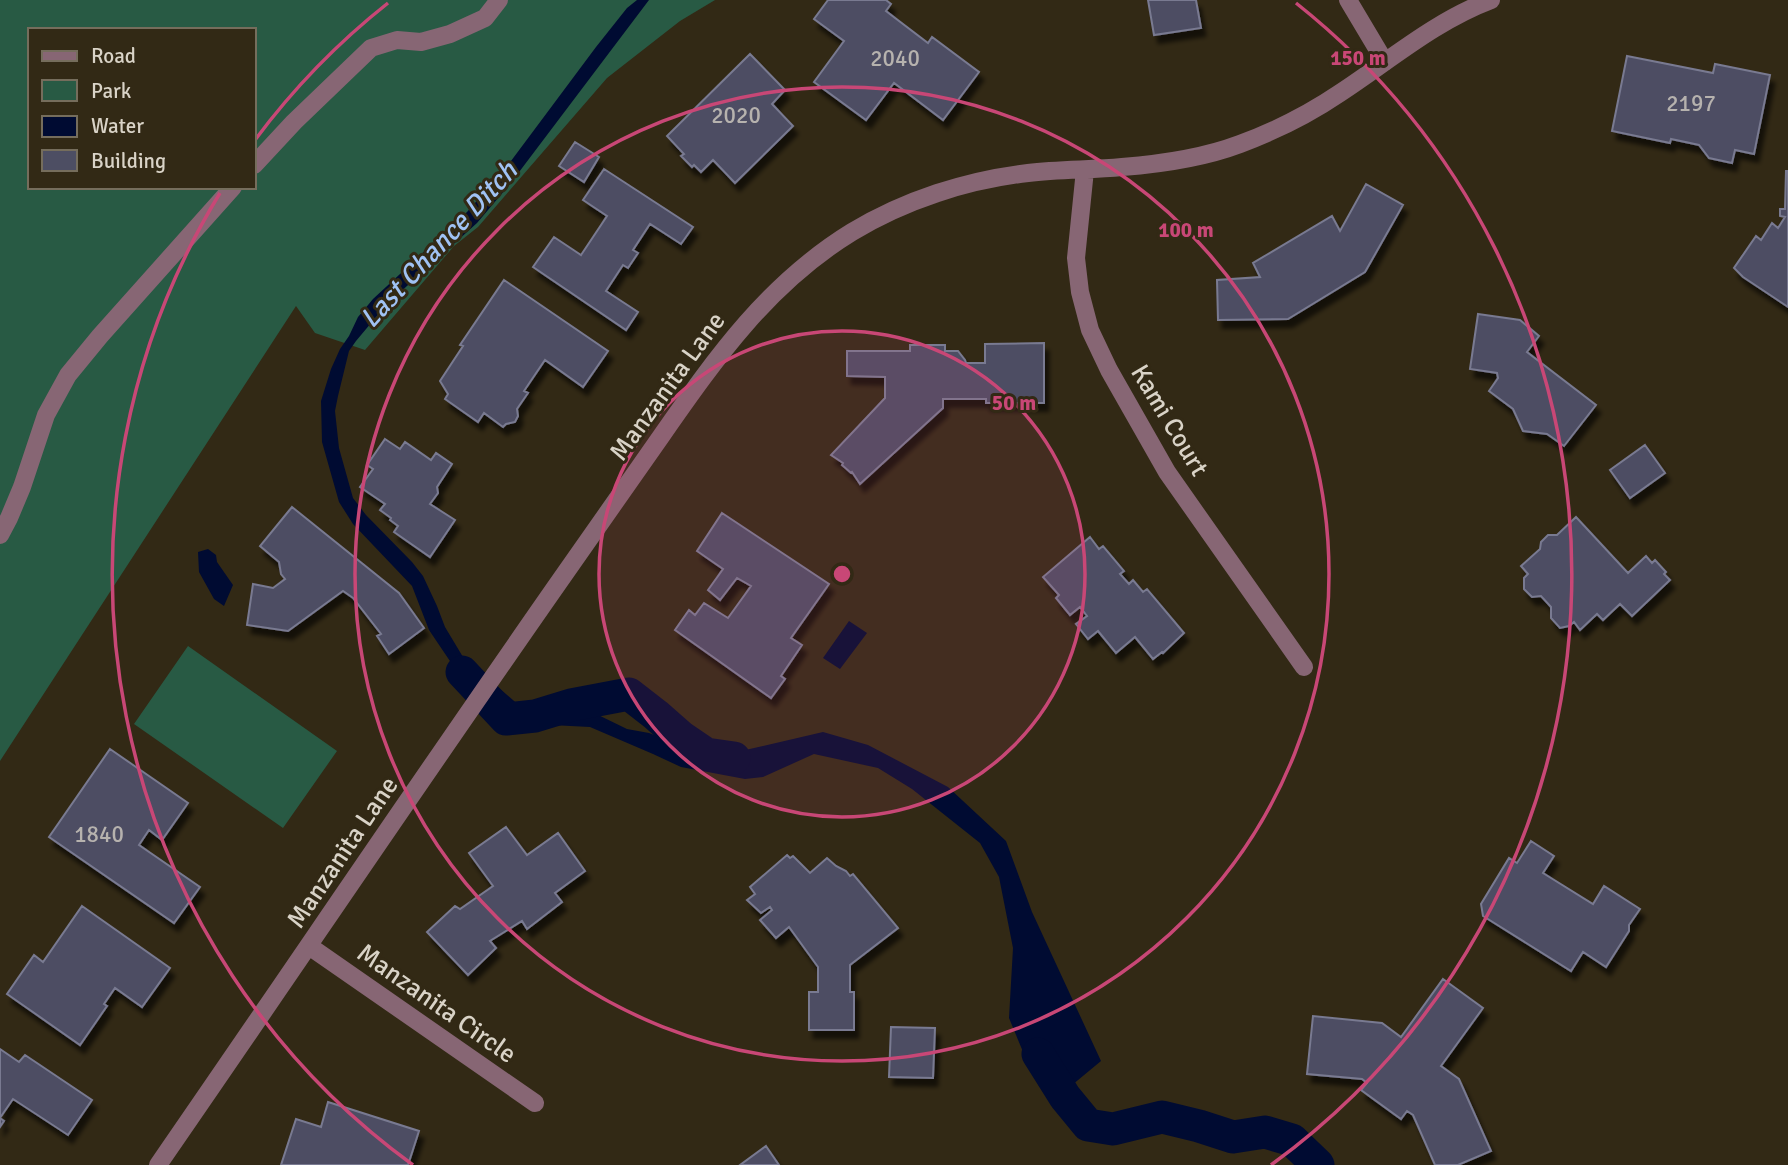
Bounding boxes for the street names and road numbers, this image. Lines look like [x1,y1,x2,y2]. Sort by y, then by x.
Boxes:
street label: Manzanita Lane [603,306,732,467]
street label: Kami Court [1123,359,1215,482]
street label: Manzanita Lane [280,771,405,934]
street label: Manzanita Circle [351,937,522,1070]

